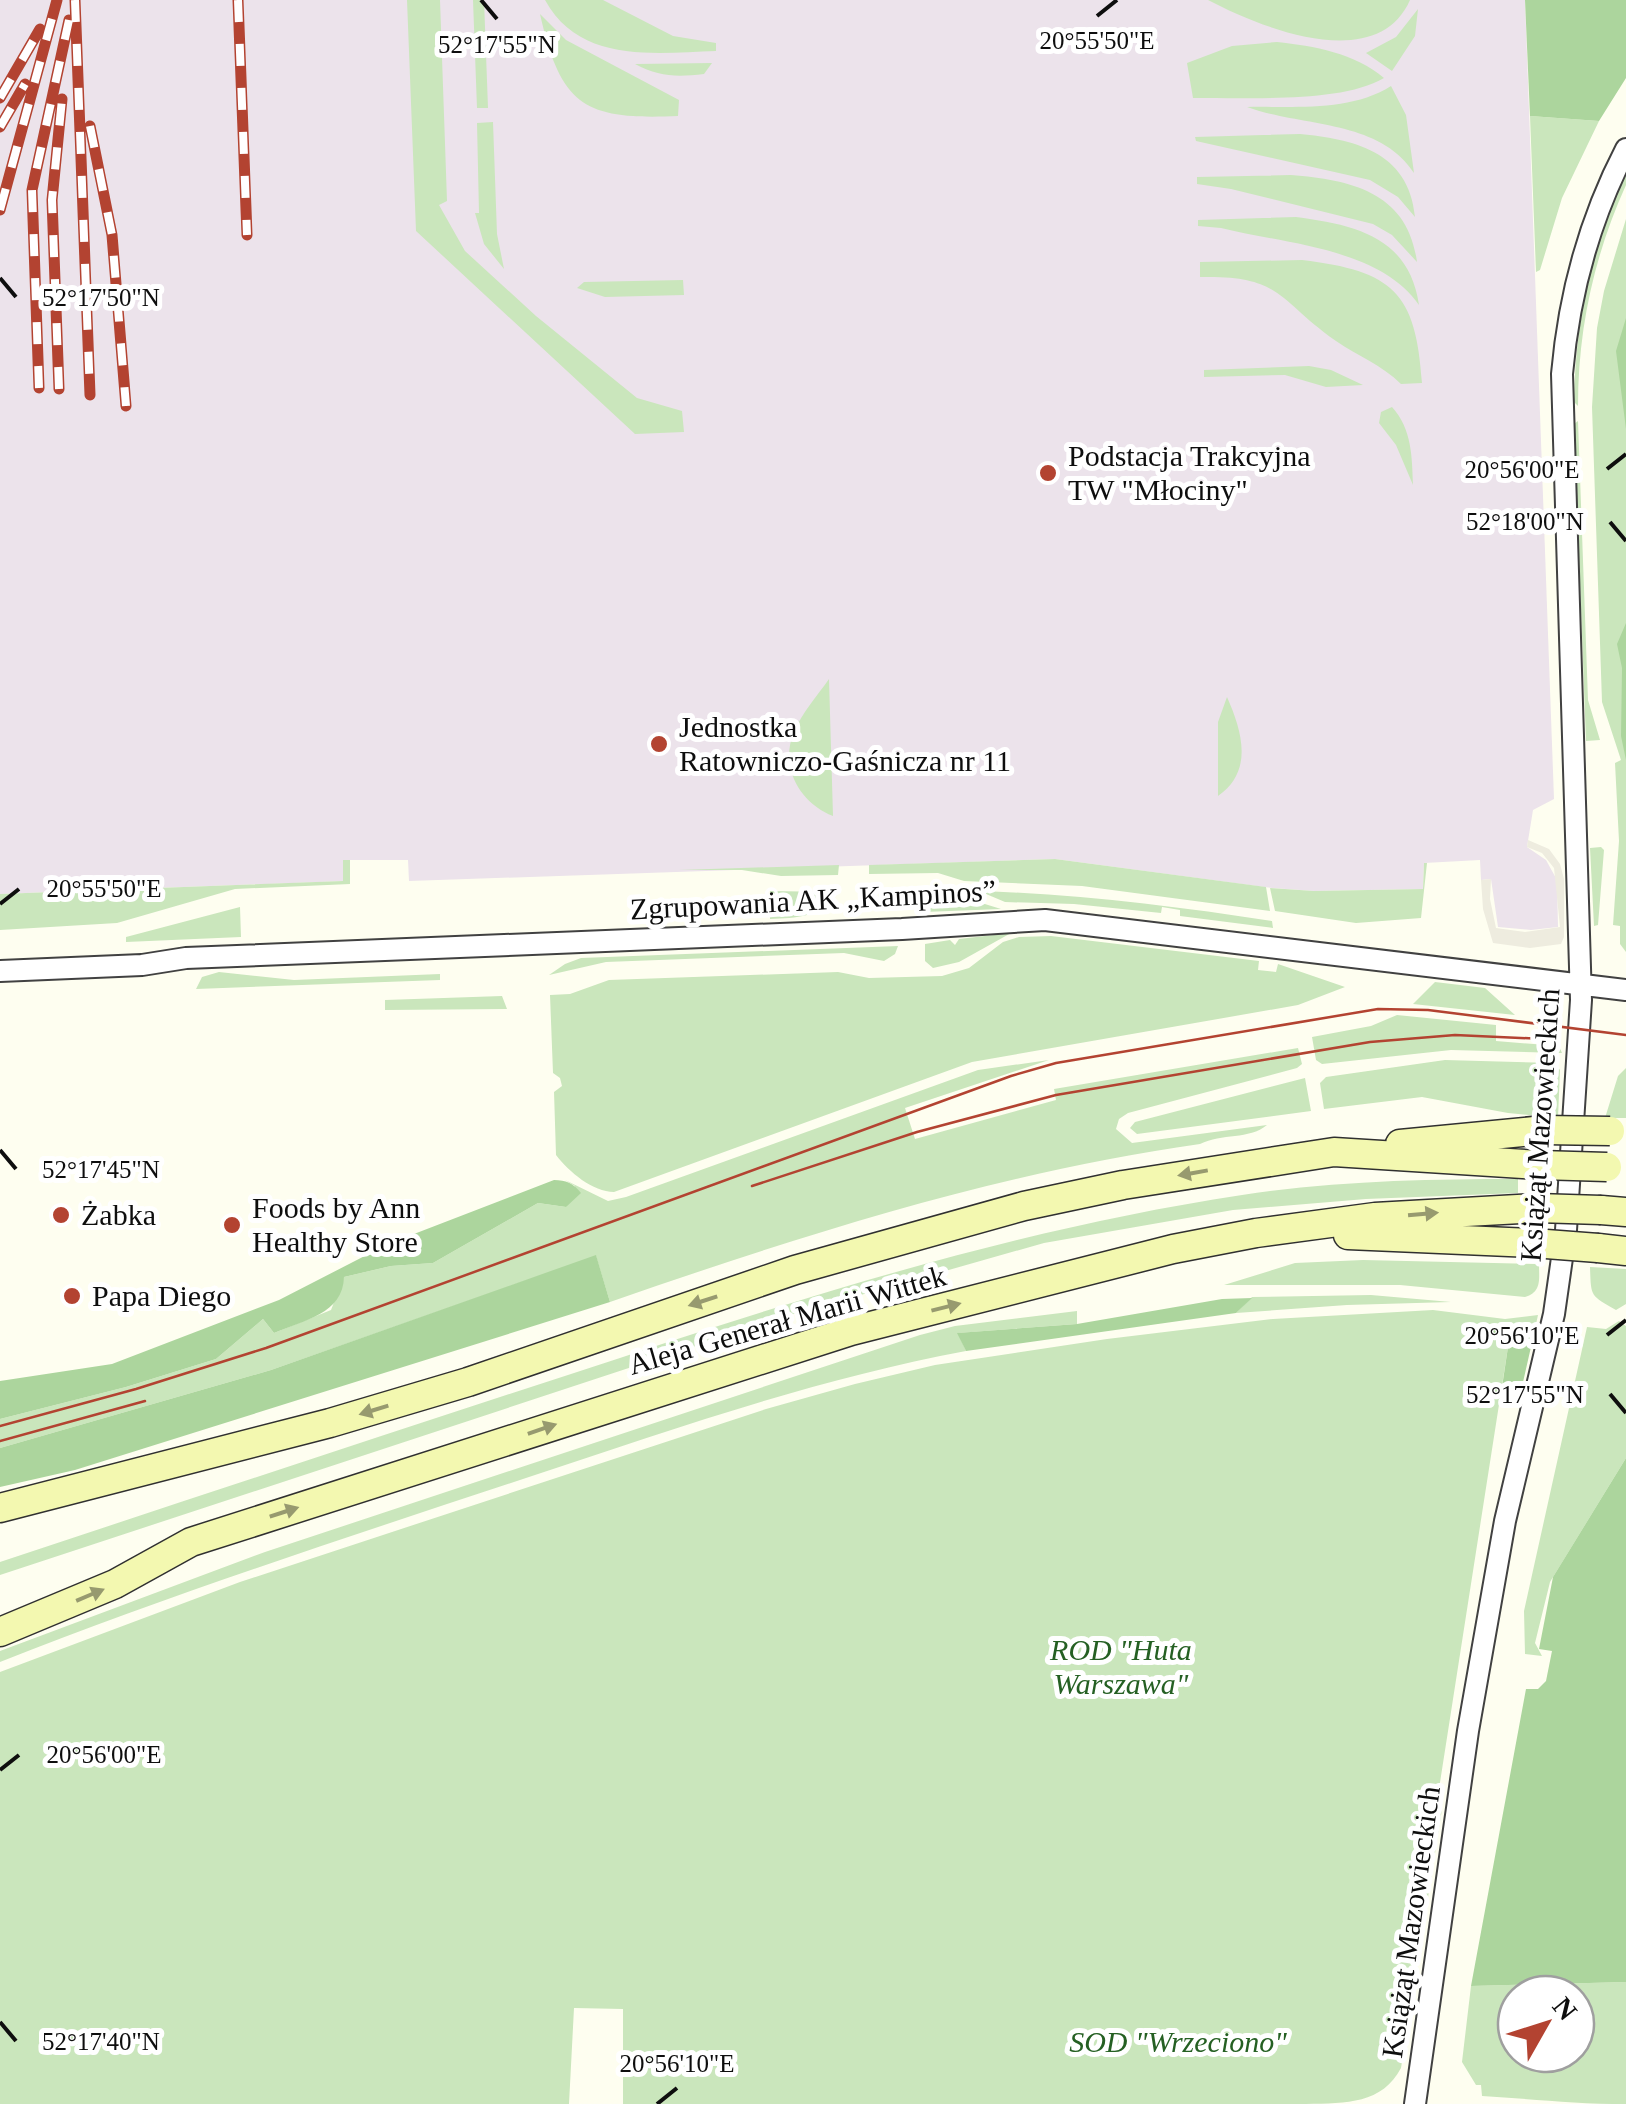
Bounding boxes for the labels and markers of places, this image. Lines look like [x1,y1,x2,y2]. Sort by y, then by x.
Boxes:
place label: Podstacja Trakcyjna TW "Młociny" [1068,439,1310,506]
marker: Podstacja Trakcyjna TW "Młociny" [1037,462,1059,484]
place label: Jednostka Ratowniczo-Gaśnicza nr 11 [679,710,1011,777]
marker: Jednostka Ratowniczo-Gaśnicza nr 11 [648,733,670,755]
place label: Foods by Ann Healthy Store [252,1191,420,1258]
place label: Żabka [81,1198,156,1231]
marker: Żabka [50,1204,72,1226]
marker: Foods by Ann Healthy Store [221,1214,243,1236]
place label: Papa Diego [92,1279,231,1312]
marker: Papa Diego [61,1285,83,1307]

